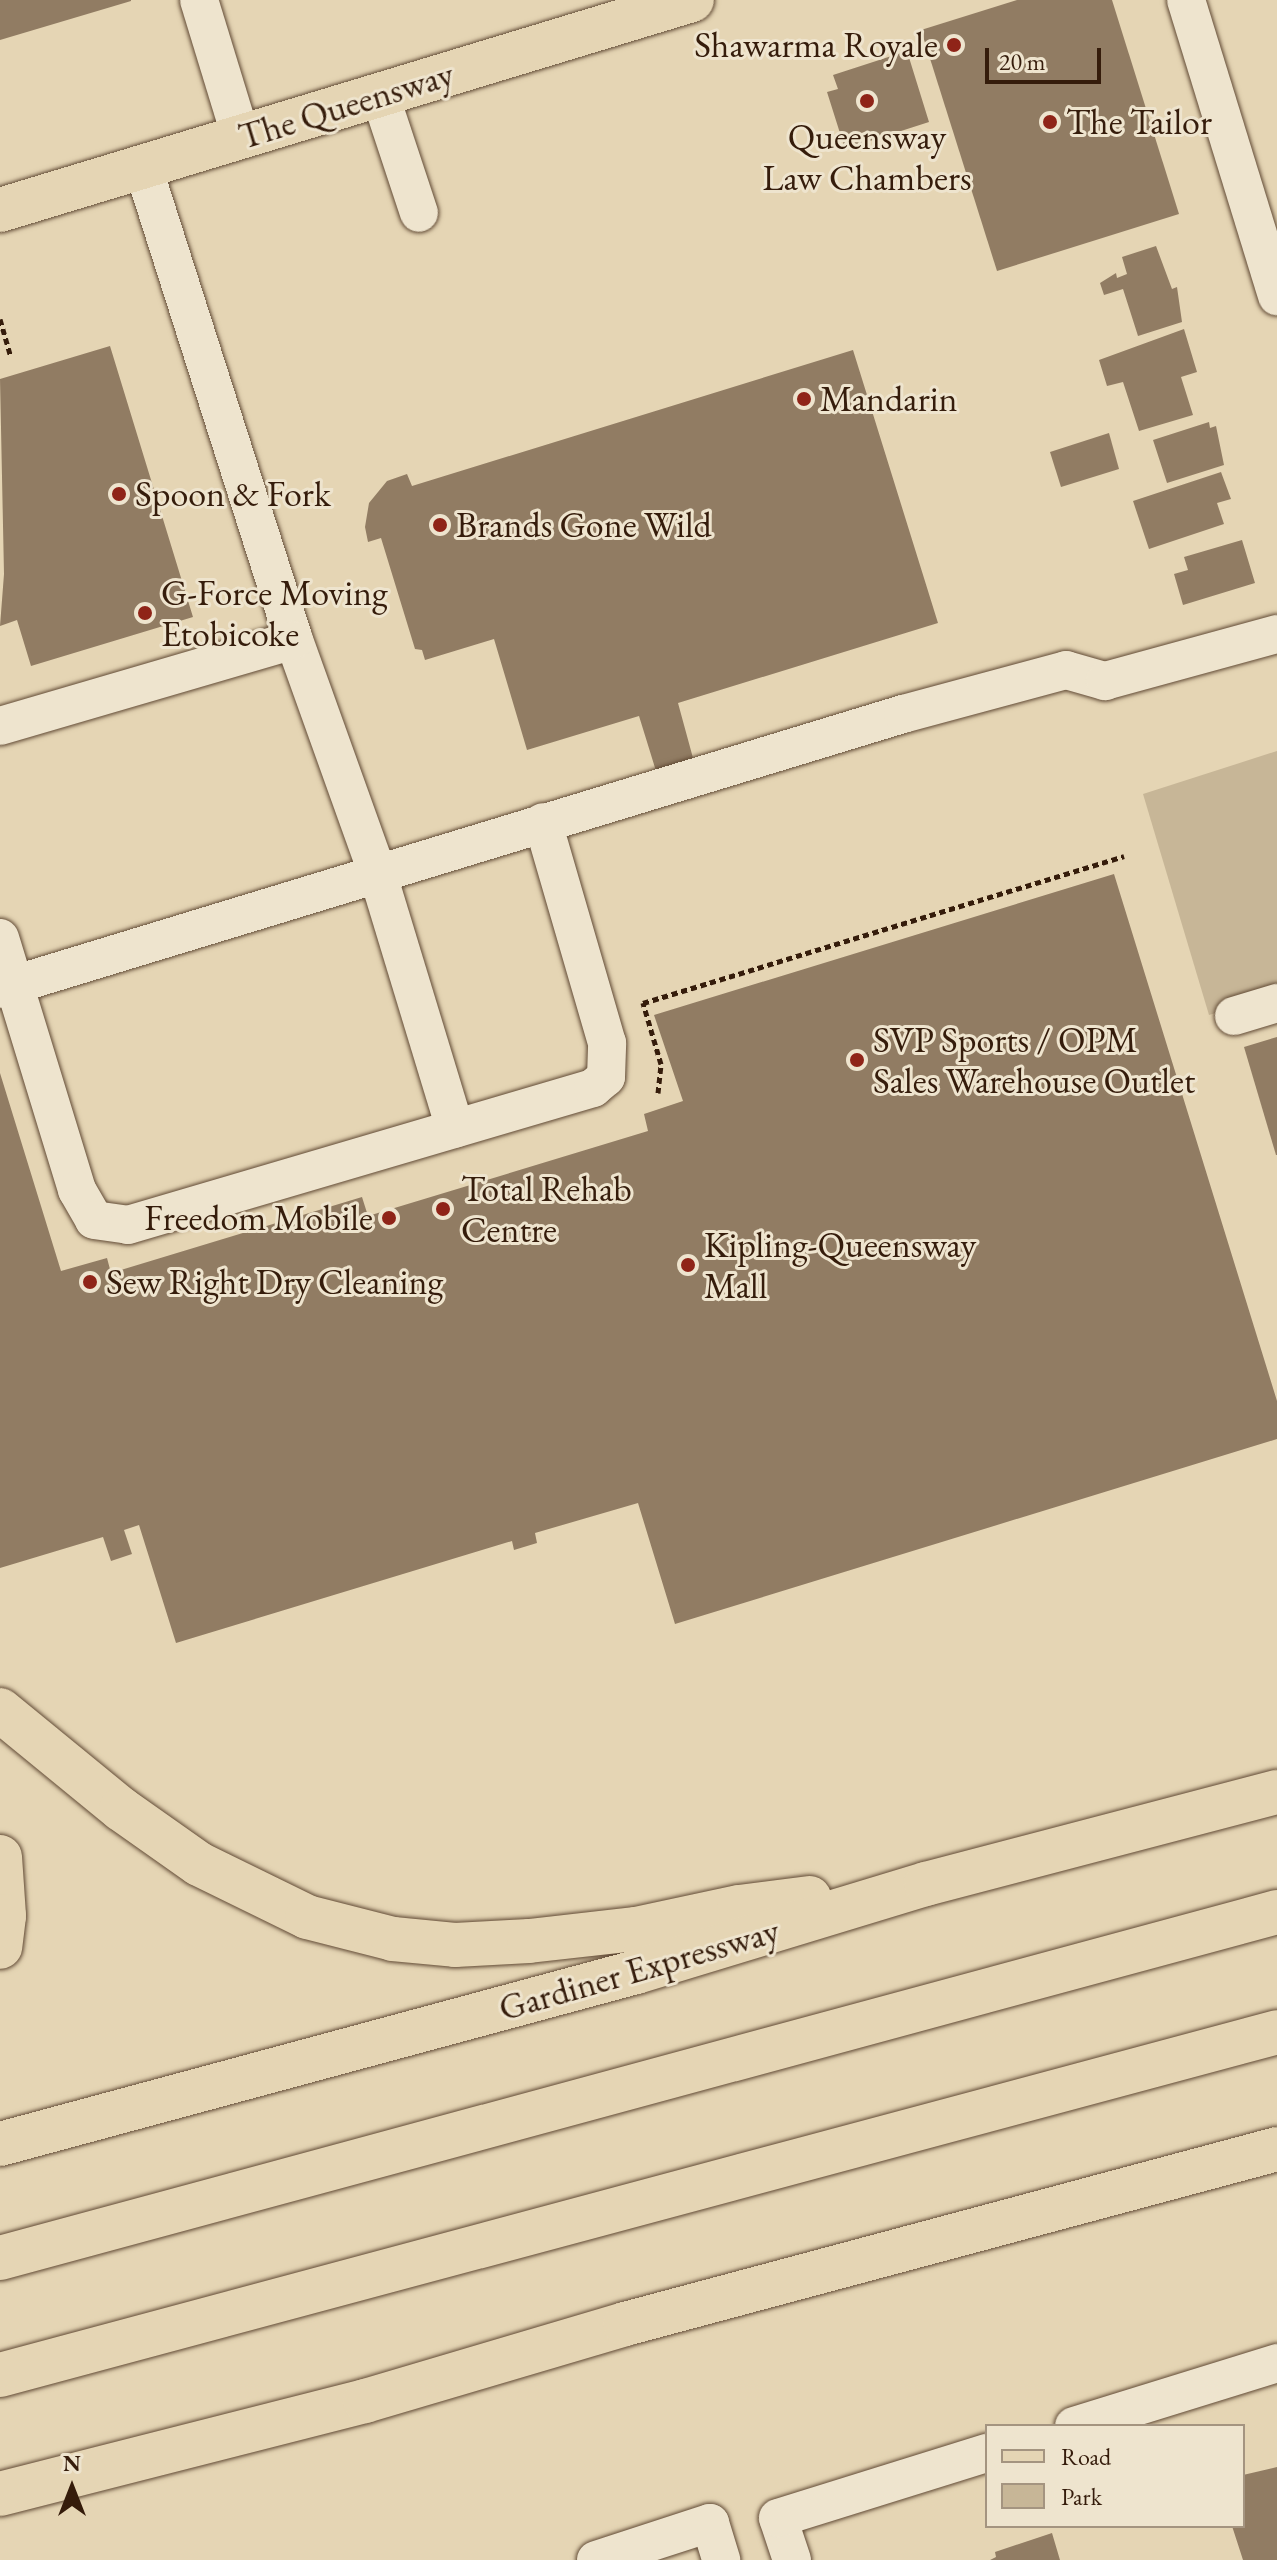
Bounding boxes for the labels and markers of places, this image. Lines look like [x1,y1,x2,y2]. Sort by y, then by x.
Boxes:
place label: Shawarma Royale [694,23,938,67]
marker: Shawarma Royale [945,36,963,54]
marker: Queensway Law Chambers [858,92,876,110]
place label: The Tailor [1066,100,1212,144]
marker: The Tailor [1041,113,1059,131]
place label: Queensway Law Chambers [762,114,972,199]
place label: Mandarin [820,377,958,421]
marker: Mandarin [795,390,813,408]
place label: Spoon & Fork [135,472,331,516]
marker: Spoon & Fork [110,485,128,503]
place label: Brands Gone Wild [456,503,712,547]
marker: Brands Gone Wild [431,516,449,534]
place label: G-Force Moving Etobicoke [161,570,388,655]
marker: G-Force Moving Etobicoke [136,604,154,622]
place label: SVP Sports / OPM Sales Warehouse Outlet [873,1017,1195,1102]
marker: SVP Sports / OPM Sales Warehouse Outlet [848,1051,866,1069]
place label: Total Rehab Centre [461,1166,632,1251]
place label: Freedom Mobile [144,1196,373,1240]
marker: Total Rehab Centre [432,1198,454,1220]
marker: Freedom Mobile [380,1209,398,1227]
place label: Kipling-Queensway Mall [704,1222,976,1307]
marker: Kipling-Queensway Mall [679,1256,697,1274]
place label: Sew Right Dry Cleaning [106,1260,443,1304]
marker: Sew Right Dry Cleaning [81,1273,99,1291]

